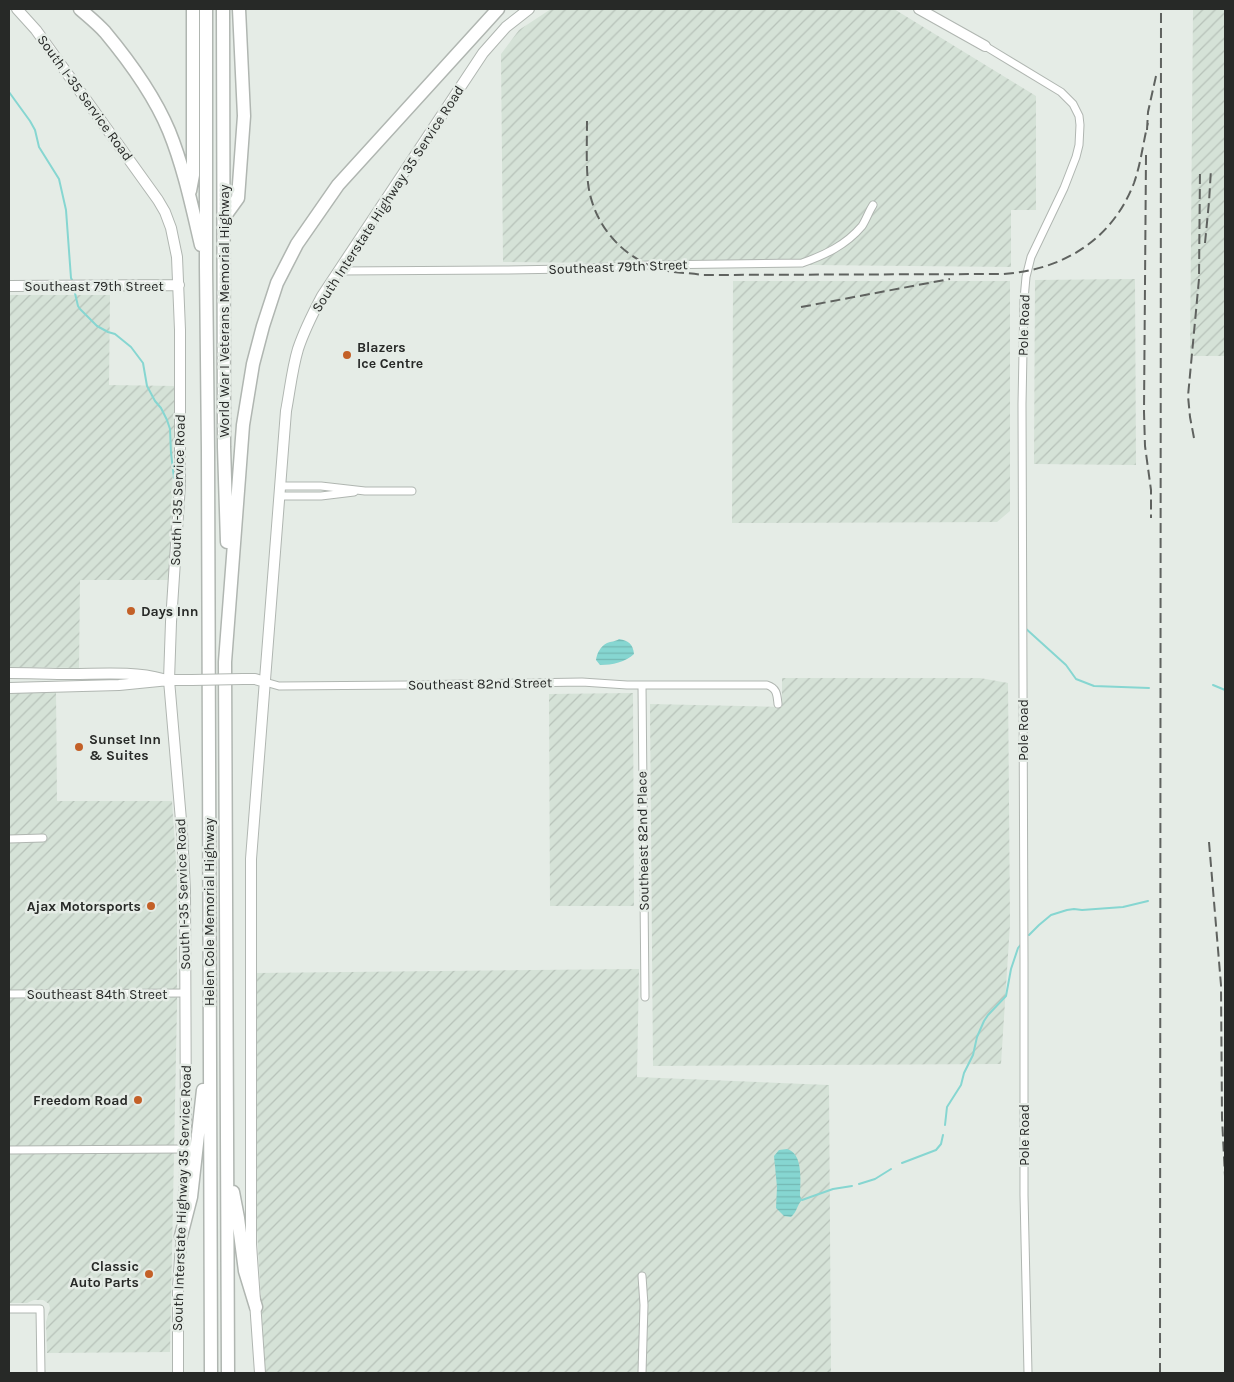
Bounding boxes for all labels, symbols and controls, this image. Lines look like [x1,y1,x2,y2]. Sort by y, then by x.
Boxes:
street label: South I-35 Service Road [34,32,136,164]
street label: South Interstate Highway 35 Service Road [308,83,468,315]
street label: World War I Veterans Memorial Highway [216,184,233,437]
street label: Southeast 79th Street [548,256,688,278]
street label: Southeast 79th Street [24,278,164,295]
street label: Pole Road [1014,294,1034,356]
place label: Blazers Ice Centre [357,339,423,372]
marker: Blazers Ice Centre [341,349,353,361]
street label: South I-35 Service Road [167,414,189,566]
place label: Days Inn [141,603,198,620]
marker: Days Inn [125,605,137,617]
street label: Southeast 82nd Street [408,674,552,694]
street label: Pole Road [1015,699,1032,761]
place label: Sunset Inn & Suites [89,731,161,764]
marker: Sunset Inn & Suites [73,741,85,753]
street label: Southeast 82nd Place [633,771,653,911]
street label: Helen Cole Memorial Highway [201,817,218,1006]
street label: South I-35 Service Road [172,818,194,970]
place label: Ajax Motorsports [27,898,141,915]
marker: Ajax Motorsports [145,900,157,912]
street label: Southeast 84th Street [26,986,168,1003]
street label: South Interstate Highway 35 Service Road [169,1064,195,1332]
place label: Freedom Road [33,1092,128,1109]
marker: Freedom Road [132,1094,144,1106]
street label: Pole Road [1016,1104,1033,1166]
place label: Classic Auto Parts [70,1258,139,1291]
marker: Classic Auto Parts [143,1268,155,1280]

